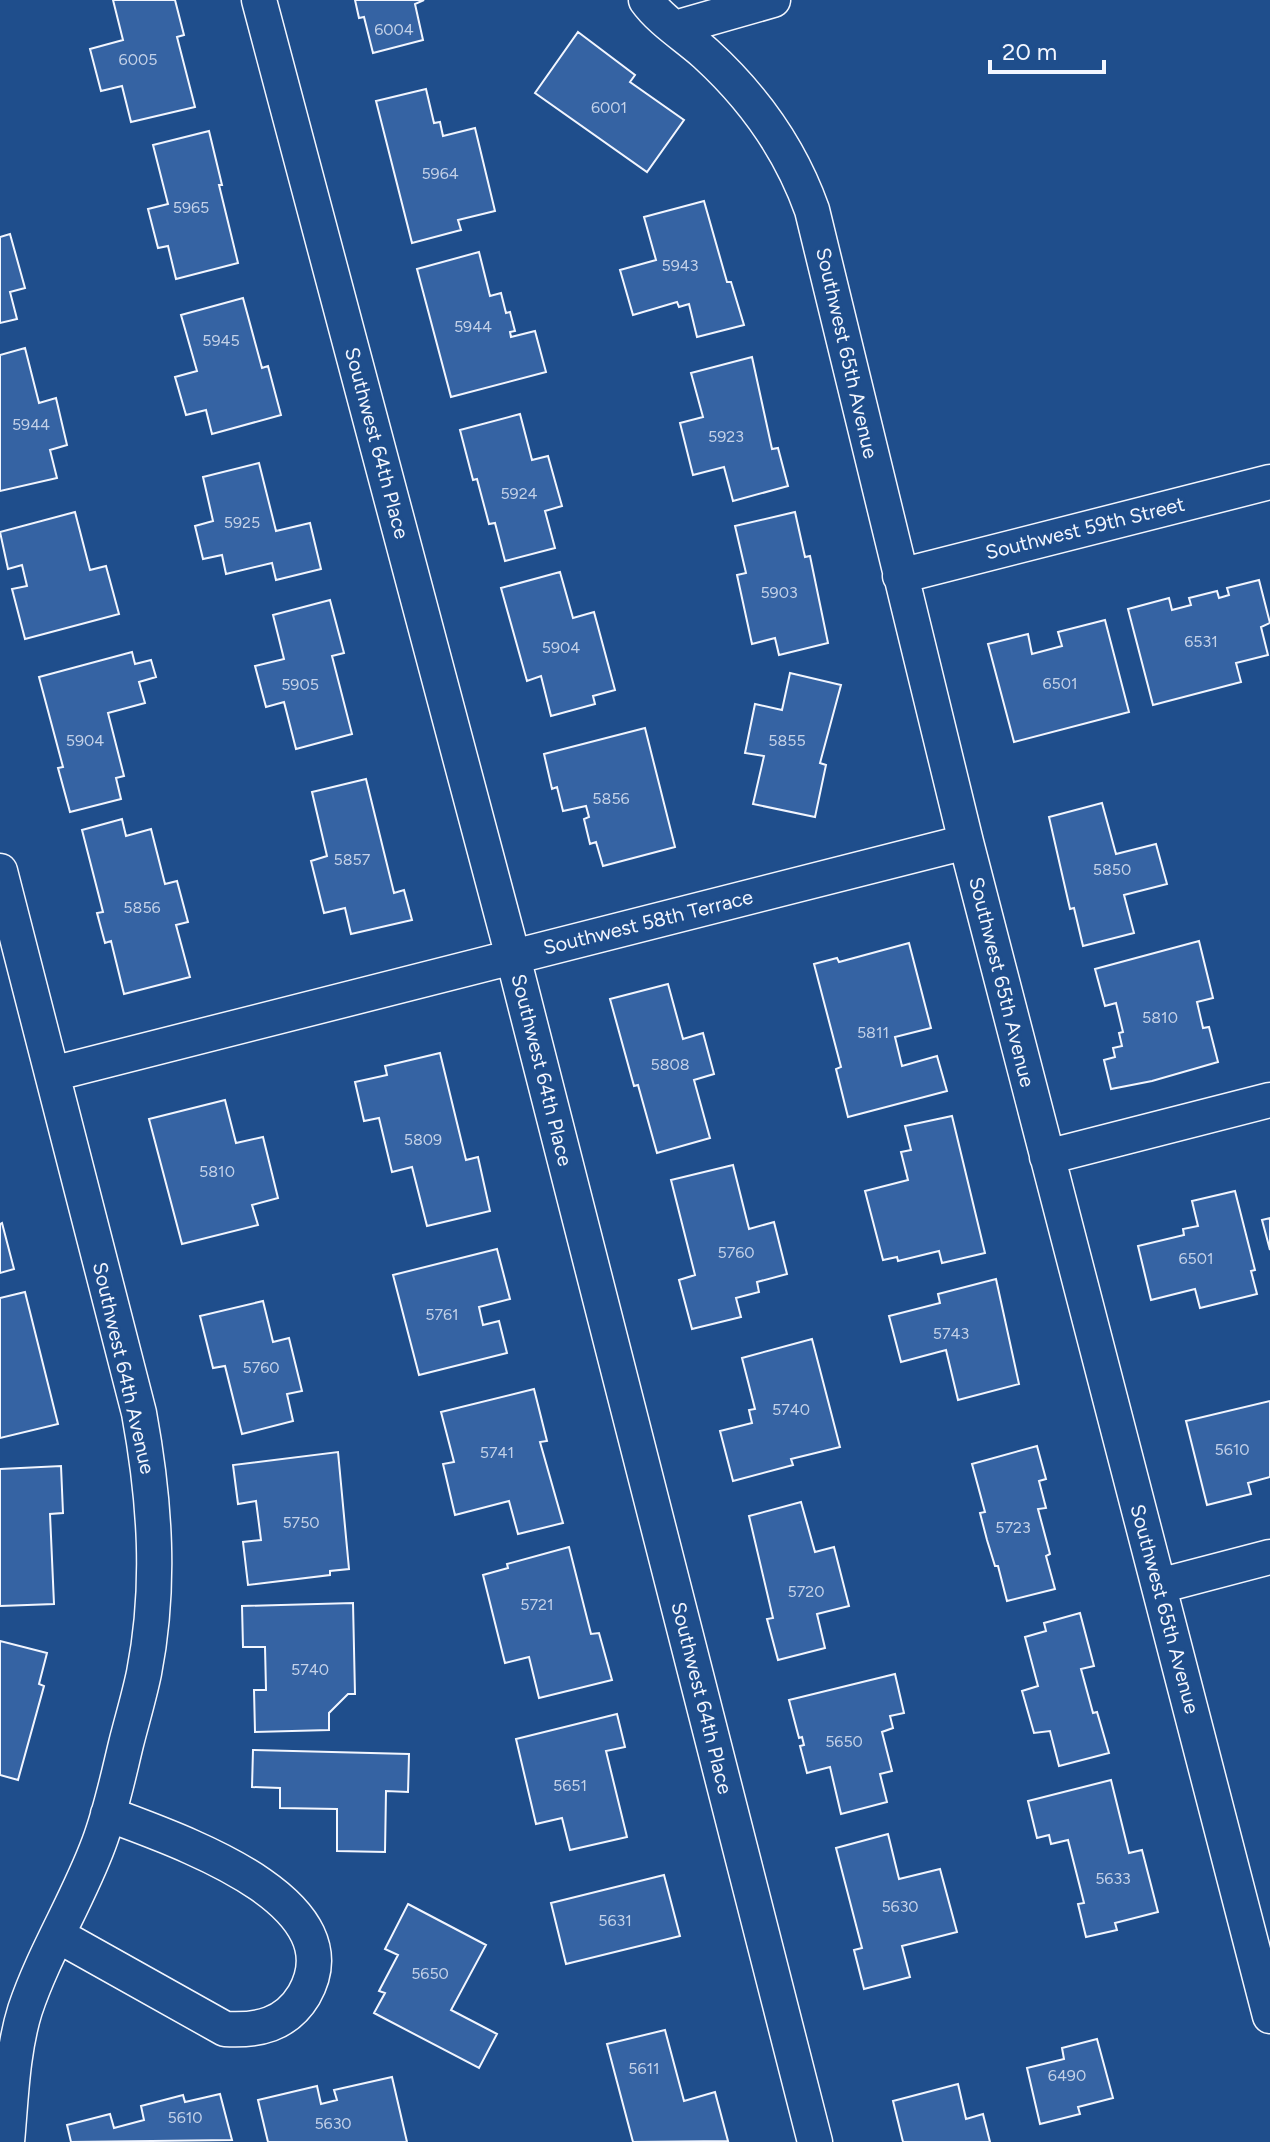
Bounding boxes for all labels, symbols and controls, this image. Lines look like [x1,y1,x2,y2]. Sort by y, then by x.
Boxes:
house number: 6004 [374,20,414,39]
scale bar [990,24,1104,74]
text: 20 m [1002,37,1057,66]
house number: 6005 [119,50,157,69]
house number: 6001 [591,98,627,117]
house number: 5964 [421,164,459,183]
house number: 5965 [173,198,209,217]
street label: Southwest 65th Avenue [811,245,883,461]
house number: 5943 [662,256,698,275]
house number: 5944 [454,317,492,336]
house number: 5945 [202,331,240,350]
street label: Southwest 64th Place [340,345,414,541]
house number: 5944 [12,415,50,434]
house number: 5923 [708,427,744,446]
house number: 5924 [500,484,538,503]
street label: Southwest 59th Street [983,492,1187,564]
house number: 5925 [224,513,260,532]
house number: 5903 [760,583,798,602]
house number: 6531 [1184,632,1218,651]
house number: 5904 [542,638,580,657]
house number: 6501 [1042,674,1078,693]
house number: 5905 [281,675,319,694]
house number: 5904 [66,731,104,750]
house number: 5855 [768,731,806,750]
house number: 5856 [592,789,630,808]
house number: 5857 [334,850,371,869]
house number: 5850 [1093,860,1131,879]
street label: Southwest 65th Avenue [964,874,1040,1090]
street label: Southwest 58th Terrace [541,884,755,960]
house number: 5856 [123,898,161,917]
street label: Southwest 64th Place [507,971,578,1169]
house number: 5810 [1142,1008,1178,1027]
house number: 5811 [857,1023,889,1042]
house number: 5808 [650,1055,690,1074]
house number: 5809 [404,1130,442,1149]
house number: 5810 [199,1162,235,1181]
house number: 5760 [717,1243,755,1262]
house number: 6501 [1178,1249,1214,1268]
street label: Southwest 64th Avenue [88,1260,160,1476]
house number: 5761 [425,1305,459,1324]
house number: 5743 [933,1324,969,1343]
house number: 5760 [242,1358,280,1377]
house number: 5740 [772,1400,810,1419]
house number: 5610 [1214,1440,1250,1459]
house number: 5741 [480,1443,514,1462]
street label: Southwest 65th Avenue [1125,1502,1205,1716]
house number: 5750 [282,1513,320,1532]
house number: 5723 [995,1518,1031,1537]
house number: 5720 [788,1582,825,1601]
house number: 5721 [520,1595,554,1614]
street label: Southwest 64th Place [667,1599,738,1797]
house number: 5740 [291,1660,329,1679]
house number: 5650 [825,1732,863,1751]
house number: 5651 [553,1776,587,1795]
house number: 5633 [1095,1869,1131,1888]
house number: 5630 [881,1897,919,1916]
house number: 5631 [598,1911,632,1930]
house number: 5650 [411,1964,449,1983]
house number: 5611 [628,2059,660,2078]
house number: 6490 [1048,2066,1086,2085]
house number: 5610 [167,2108,203,2127]
house number: 5630 [314,2114,352,2133]

